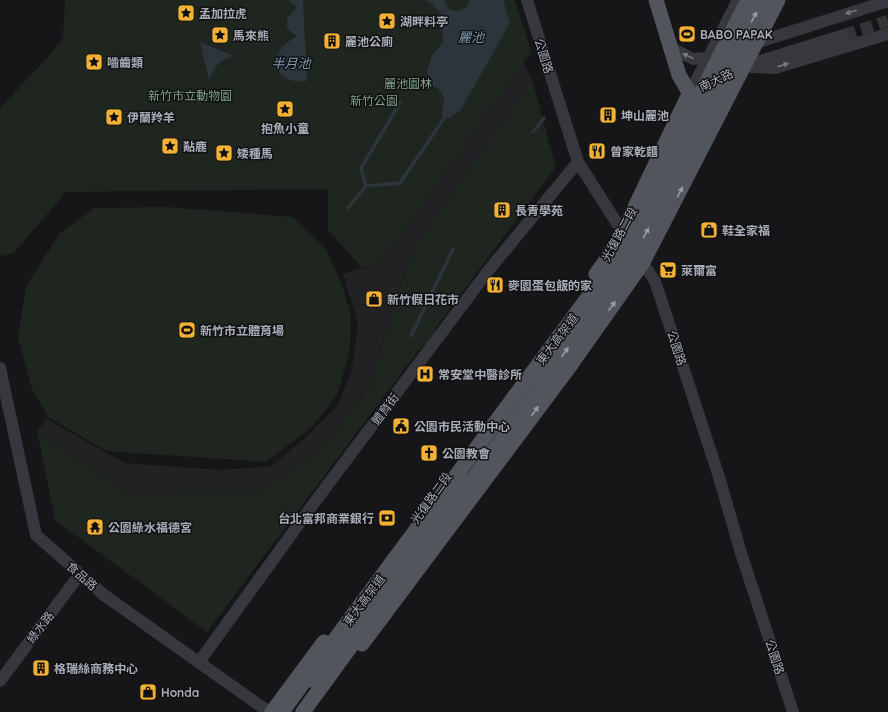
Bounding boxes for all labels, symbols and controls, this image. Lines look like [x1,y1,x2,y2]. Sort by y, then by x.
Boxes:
place icon: 孟加拉虎 [176,3,196,23]
place label: 孟加拉虎 [199,6,247,21]
one-way arrow [844,9,856,15]
place icon: 湖畔料亭 [377,11,397,31]
one-way arrow [750,11,757,22]
place label: 湖畔料亭 [400,14,448,29]
sports icon: BABO PAPAK [677,24,697,44]
place icon: 馬來熊 [210,25,230,45]
place label: BABO PAPAK [700,27,773,42]
place label: 馬來熊 [233,28,269,43]
water label: 麗池 [458,29,486,45]
building icon: 麗池公廁 [322,31,342,51]
place label: 麗池公廁 [345,34,393,49]
street label: 公園路 [532,37,556,75]
place icon: 嚙齒類 [84,52,104,72]
one-way arrow [683,53,694,59]
place label: 嚙齒類 [107,55,143,70]
water label: 半月池 [271,55,312,71]
one-way arrow [777,62,789,68]
street label: 南大路 [697,66,735,94]
park label: 麗池園林 [384,76,432,91]
park label: 新竹市立動物園 [148,88,232,103]
park label: 新竹公園 [350,93,398,108]
place icon: 抱魚小童 [275,99,295,119]
building icon: 坤山麗池 [598,105,618,125]
place icon: 伊蘭羚羊 [104,107,124,127]
place label: 坤山麗池 [621,108,669,123]
place label: 伊蘭羚羊 [127,110,175,125]
place label: 抱魚小童 [261,121,309,136]
place icon: 黇鹿 [160,136,180,156]
place label: 黇鹿 [183,139,207,154]
restaurant icon: 曾家乾麵 [587,141,607,161]
place icon: 矮種馬 [214,143,234,163]
place label: 曾家乾麵 [610,144,658,159]
place label: 矮種馬 [236,146,273,161]
one-way arrow [676,186,683,198]
building icon: 長青學苑 [492,200,512,220]
place label: 長青學苑 [515,203,563,218]
street label: 光復路二段 [598,204,640,264]
shop icon: 鞋全家福 [699,220,719,240]
place label: 鞋全家福 [722,223,770,238]
one-way arrow [642,227,649,239]
supermarket icon: 萊爾富 [658,260,678,280]
place label: 萊爾富 [681,263,717,278]
restaurant icon: 麥園蛋包飯的家 [485,275,505,295]
place label: 麥園蛋包飯的家 [508,278,592,293]
shop icon: 新竹假日花市 [364,289,384,309]
place label: 新竹假日花市 [387,292,459,307]
one-way arrow [608,301,616,312]
street label: 東大高架道 [533,311,581,367]
sports icon: 新竹市立體育場 [177,320,197,340]
place label: 新竹市立體育場 [200,323,284,338]
street label: 公園路 [664,329,690,367]
one-way arrow [561,347,569,357]
hospital icon: 常安堂中醫診所 [415,364,435,384]
place label: 常安堂中醫診所 [438,367,522,382]
street label: 體育街 [368,390,402,428]
one-way arrow [531,406,540,417]
public building icon: 公園市民活動中心 [391,416,411,436]
place label: 公園市民活動中心 [414,419,510,434]
church icon: 公園教會 [419,443,439,463]
place label: 公園教會 [442,446,490,461]
street label: 光復路二段 [407,469,455,527]
bank icon: 台北富邦商業銀行 [377,508,397,528]
place label: 台北富邦商業銀行 [278,511,374,526]
temple icon: 公園綠水福德宮 [85,517,105,537]
place label: 公園綠水福德宮 [108,520,192,535]
street label: 食品路 [63,559,101,593]
street label: 東大高架道 [340,572,388,628]
street label: 綠水路 [23,608,57,646]
street label: 公園路 [762,638,788,676]
building icon: 格瑞絲商務中心 [31,658,51,678]
place label: 格瑞絲商務中心 [54,661,138,676]
shop icon: Honda [138,682,158,702]
place label: Honda [161,685,199,700]

